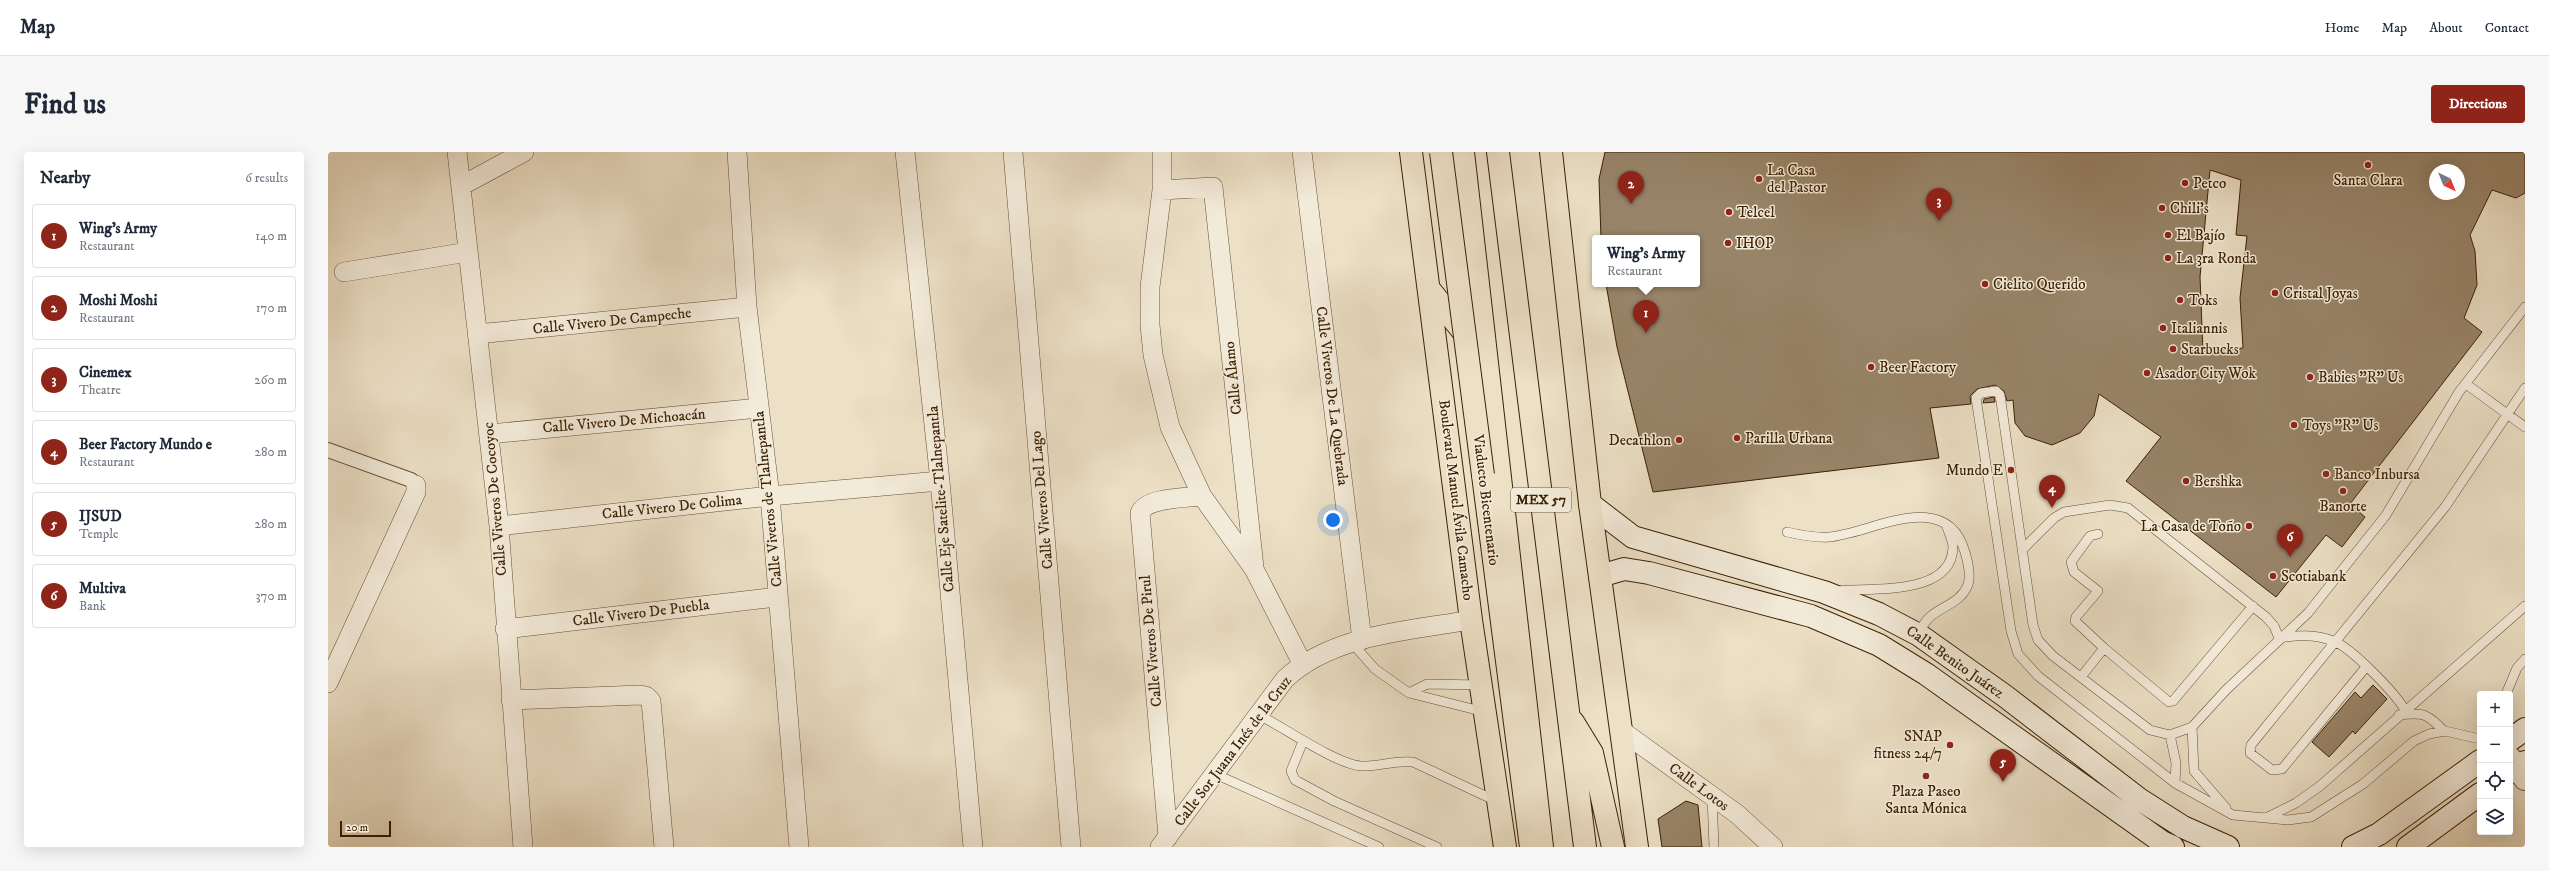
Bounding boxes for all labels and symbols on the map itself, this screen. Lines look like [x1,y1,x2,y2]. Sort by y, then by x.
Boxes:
marker: Santa Clara [2363,160,2373,170]
place label: La Casa del Pastor [1767,161,1827,197]
north arrow [2429,164,2465,200]
pin: 2 [1618,171,1644,204]
place label: Santa Clara [2333,171,2403,190]
marker: La Casa del Pastor [1754,174,1764,184]
place label: Petco [2193,174,2226,193]
marker: Petco [2180,178,2190,188]
pin: 3 [1926,188,1952,221]
place label: Chili's [2170,199,2209,218]
place label: Telcel [1737,203,1775,222]
marker: Chili's [2157,203,2167,213]
marker: Telcel [1724,207,1734,217]
place label: El Bajío [2176,226,2225,245]
marker: El Bajío [2163,230,2173,240]
place label: IHOP [1736,234,1774,253]
marker: IHOP [1723,238,1733,248]
place label: La 3ra Ronda [2176,249,2257,268]
marker: La 3ra Ronda [2163,253,2173,263]
place label: Cielito Querido [1993,275,2085,294]
marker: Cielito Querido [1980,279,1990,289]
place label: Cristal Joyas [2283,284,2358,303]
marker: Cristal Joyas [2270,288,2280,298]
place label: Toks [2188,291,2217,310]
marker: Toks [2175,295,2185,305]
pin: 1 [1633,300,1659,333]
street label: Calle Vivero De Campeche [532,303,692,339]
street label: Calle Viveros De La Quebrada [1312,305,1352,487]
place label: Italiannis [2171,319,2227,338]
marker: Italiannis [2158,323,2168,333]
street label: Calle Álamo [1219,340,1246,416]
place label: Starbucks [2181,340,2239,359]
marker: Starbucks [2168,344,2178,354]
place label: Beer Factory [1879,358,1957,377]
marker: Beer Factory [1866,362,1876,372]
place label: Asador City Wok [2155,364,2257,383]
marker: Asador City Wok [2142,368,2152,378]
place label: Babies "R" Us [2318,368,2403,387]
marker: Babies "R" Us [2305,372,2315,382]
street label: Boulevard Manuel Ávila Camacho [1434,398,1479,602]
street label: Calle Vivero De Michoacán [542,404,706,438]
street label: Calle Eje Satelite-Tlalnepantla [923,404,959,593]
street label: Calle Viveros de Tlalnepantla [749,409,787,588]
place label: Toys "R" Us [2302,416,2379,435]
marker: Toys "R" Us [2289,420,2299,430]
street label: Calle Viveros De Cocoyoc [479,421,511,577]
place label: Parilla Urbana [1745,429,1833,448]
street label: Calle Viveros Del Lago [1026,430,1058,570]
place label: Decathlon [1609,431,1671,450]
street label: Viaducto Bicentenario [1468,432,1503,567]
marker: Parilla Urbana [1732,433,1742,443]
marker: Decathlon [1674,435,1684,445]
place label: Mundo E [1946,461,2003,480]
marker: Mundo E [2006,465,2016,475]
place label: Banco Inbursa [2334,465,2420,484]
marker: Banco Inbursa [2321,469,2331,479]
place label: Bershka [2194,472,2243,491]
pin: 4 [2039,475,2065,508]
marker: Bershka [2181,476,2191,486]
marker: Banorte [2338,486,2348,496]
road number: MEX 57 [1511,488,1571,512]
street label: Calle Vivero De Colima [601,490,744,524]
place label: Banorte [2319,497,2367,516]
your location [1323,510,1343,530]
place label: La Casa de Toño [2141,517,2241,536]
marker: La Casa de Toño [2244,521,2254,531]
pin: 6 [2277,524,2303,557]
place label: Scotiabank [2281,567,2347,586]
marker: Scotiabank [2268,571,2278,581]
street label: Calle Viveros De Pirul [1136,574,1166,708]
street label: Calle Vivero De Puebla [572,595,711,631]
street label: Calle Benito Juárez [1902,621,2008,703]
street label: Calle Sor Juana Inés de la Cruz [1170,671,1296,830]
place label: SNAP fitness 24/7 [1874,727,1942,763]
marker: SNAP fitness 24/7 [1945,740,1955,750]
pin: 5 [1990,749,2016,782]
street label: Calle Lotos [1665,759,1733,815]
marker: Plaza Paseo Santa Mónica [1921,771,1931,781]
place label: Plaza Paseo Santa Mónica [1885,782,1967,818]
scale bar [340,819,391,838]

